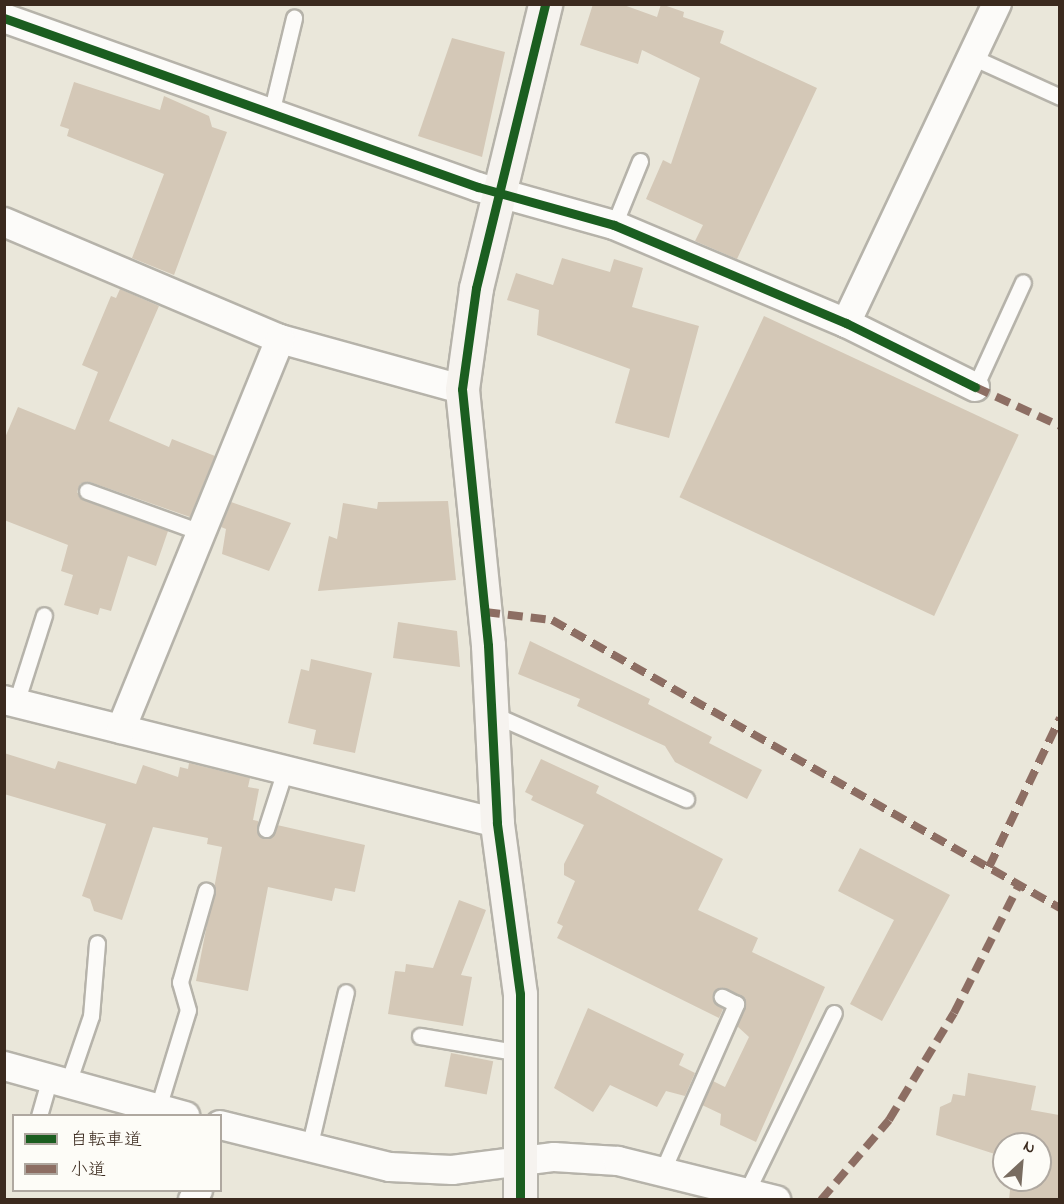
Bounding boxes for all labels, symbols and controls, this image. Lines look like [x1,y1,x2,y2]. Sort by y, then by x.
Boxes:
legend [12,1114,222,1192]
text: 自転車道 [70,1128,142,1154]
north arrow [992,1132,1052,1192]
text: N [1019,1134,1039,1161]
text: 小道 [70,1158,106,1184]

